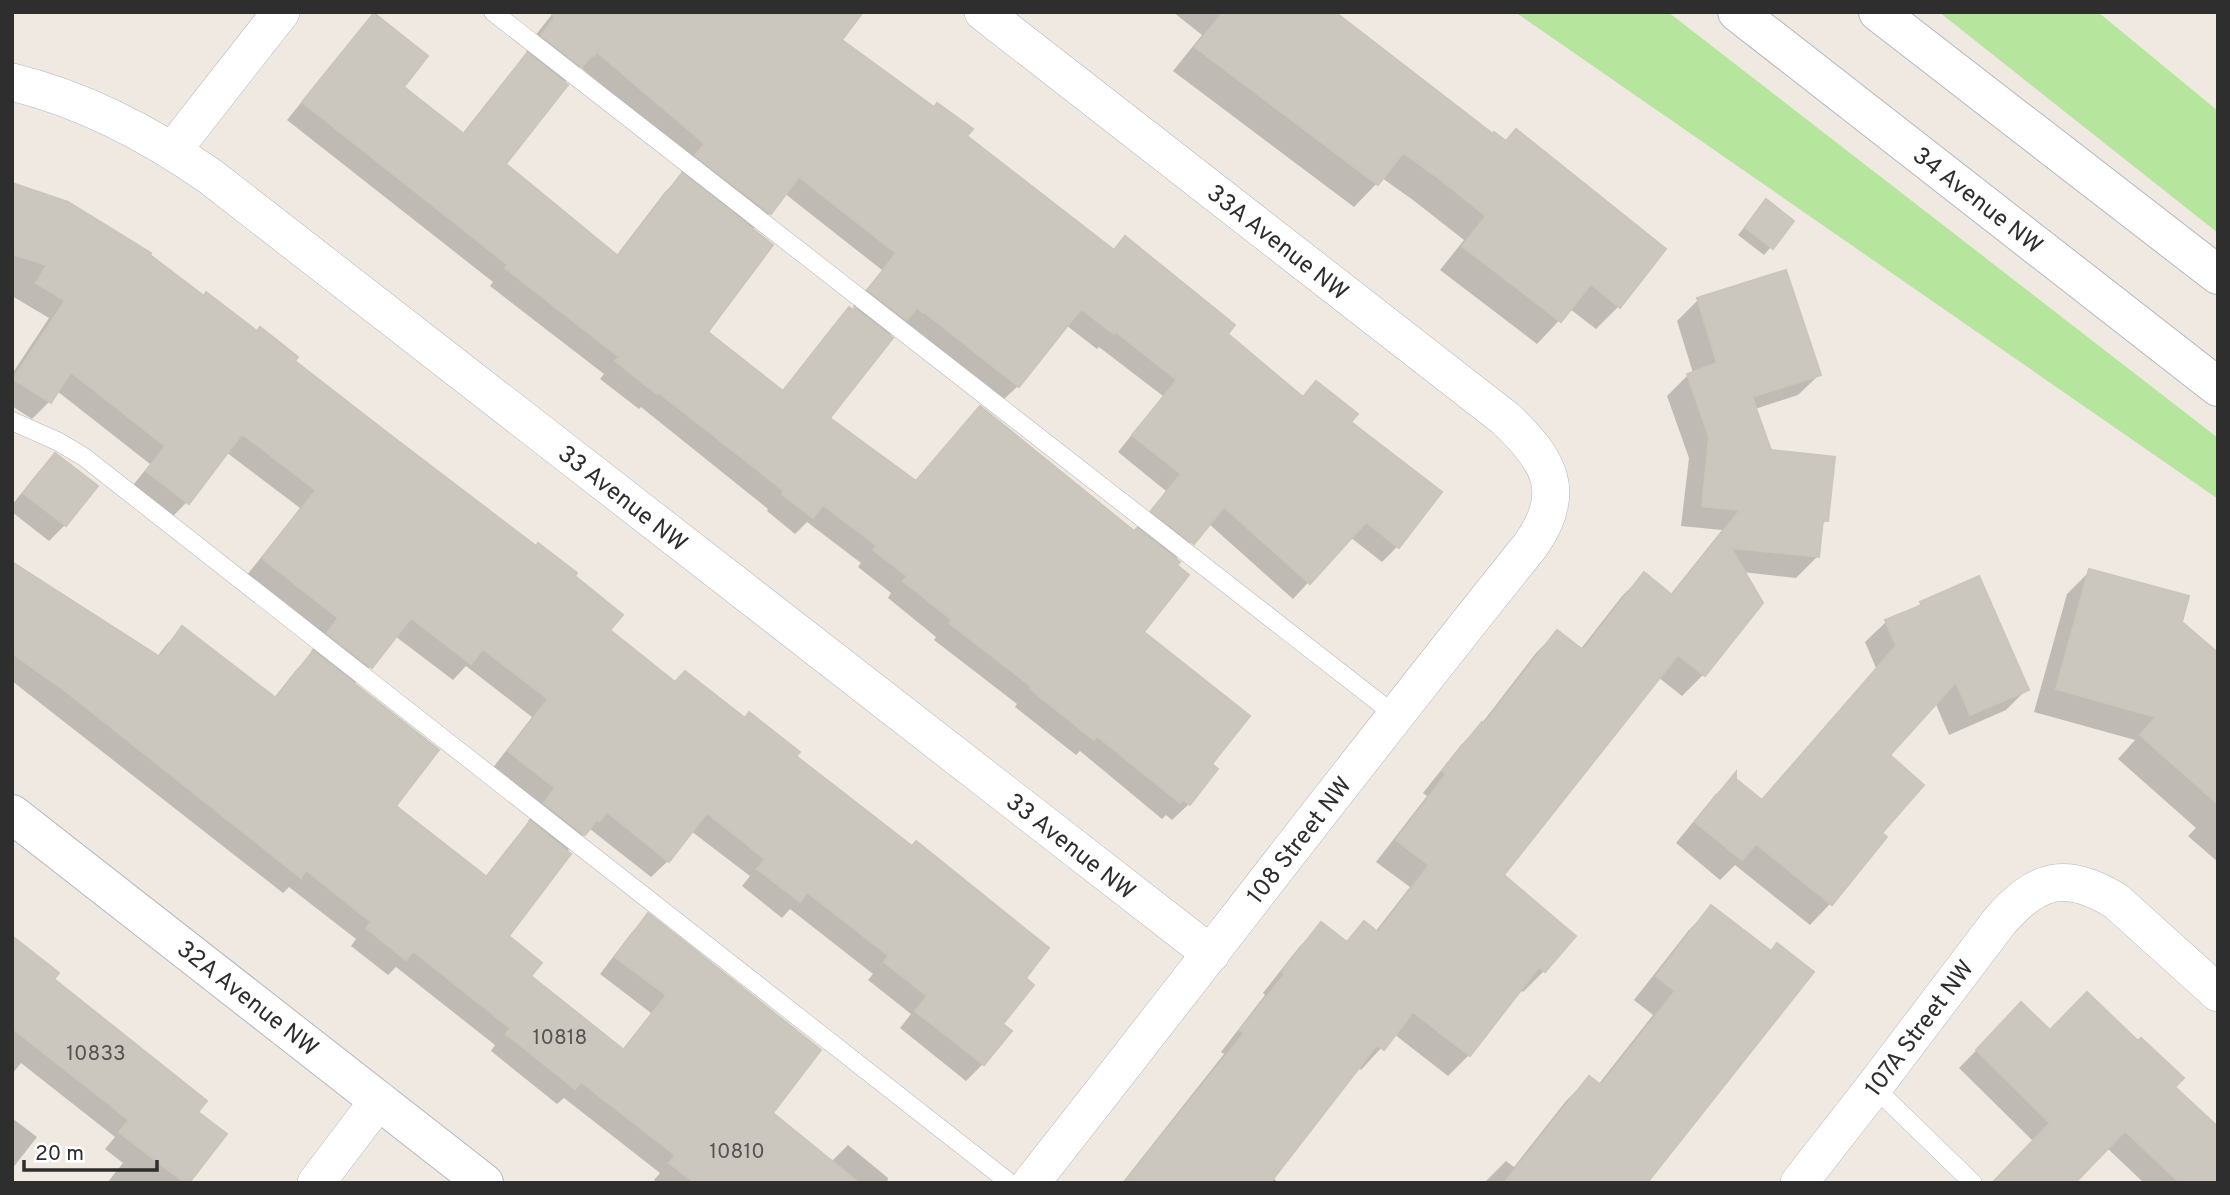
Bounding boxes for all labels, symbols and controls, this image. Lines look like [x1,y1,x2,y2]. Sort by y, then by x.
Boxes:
street label: 34 Avenue NW [1906,141,2048,262]
street label: 33A Avenue NW [1200,179,1354,308]
street label: 33 Avenue NW [551,440,693,560]
street label: 108 Street NW [1242,772,1360,911]
street label: 33 Avenue NW [999,788,1141,908]
street label: 32A Avenue NW [170,935,324,1064]
street label: 107A Street NW [1860,955,1982,1103]
house number: 10818 [533,1025,587,1052]
house number: 10833 [66,1041,126,1068]
scale bar [24,1128,158,1172]
house number: 10810 [709,1139,765,1166]
text: 20 m [35,1141,84,1168]

